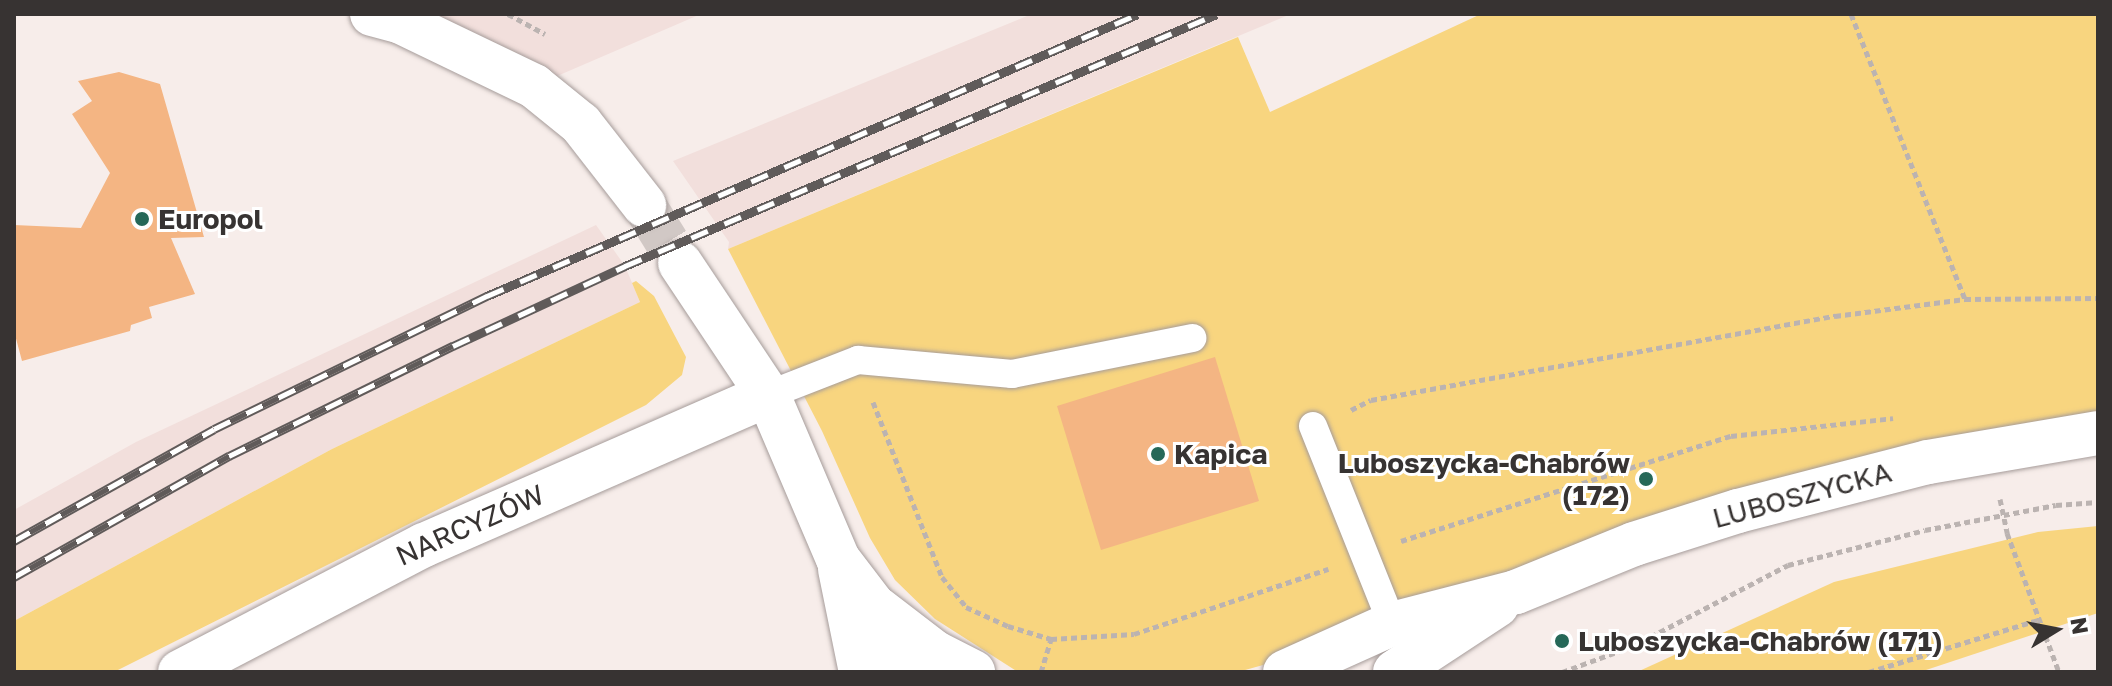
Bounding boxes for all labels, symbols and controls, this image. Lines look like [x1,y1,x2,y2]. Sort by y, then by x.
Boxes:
place label: Europol [158,202,263,236]
marker: Europol [133,210,151,228]
place label: Kapica [1174,437,1267,471]
marker: Kapica [1149,445,1167,463]
place label: Luboszycka-Chabrów (172) [1338,446,1630,512]
street label: LUBOSZYCKA [1709,455,1895,535]
marker: Luboszycka-Chabrów (172) [1637,470,1655,488]
street label: NARCYZÓW [391,477,549,573]
north arrow [2016,590,2096,670]
text: N [2065,615,2095,636]
place label: Luboszycka-Chabrów (171) [1578,624,1943,658]
marker: Luboszycka-Chabrów (171) [1553,632,1571,650]

